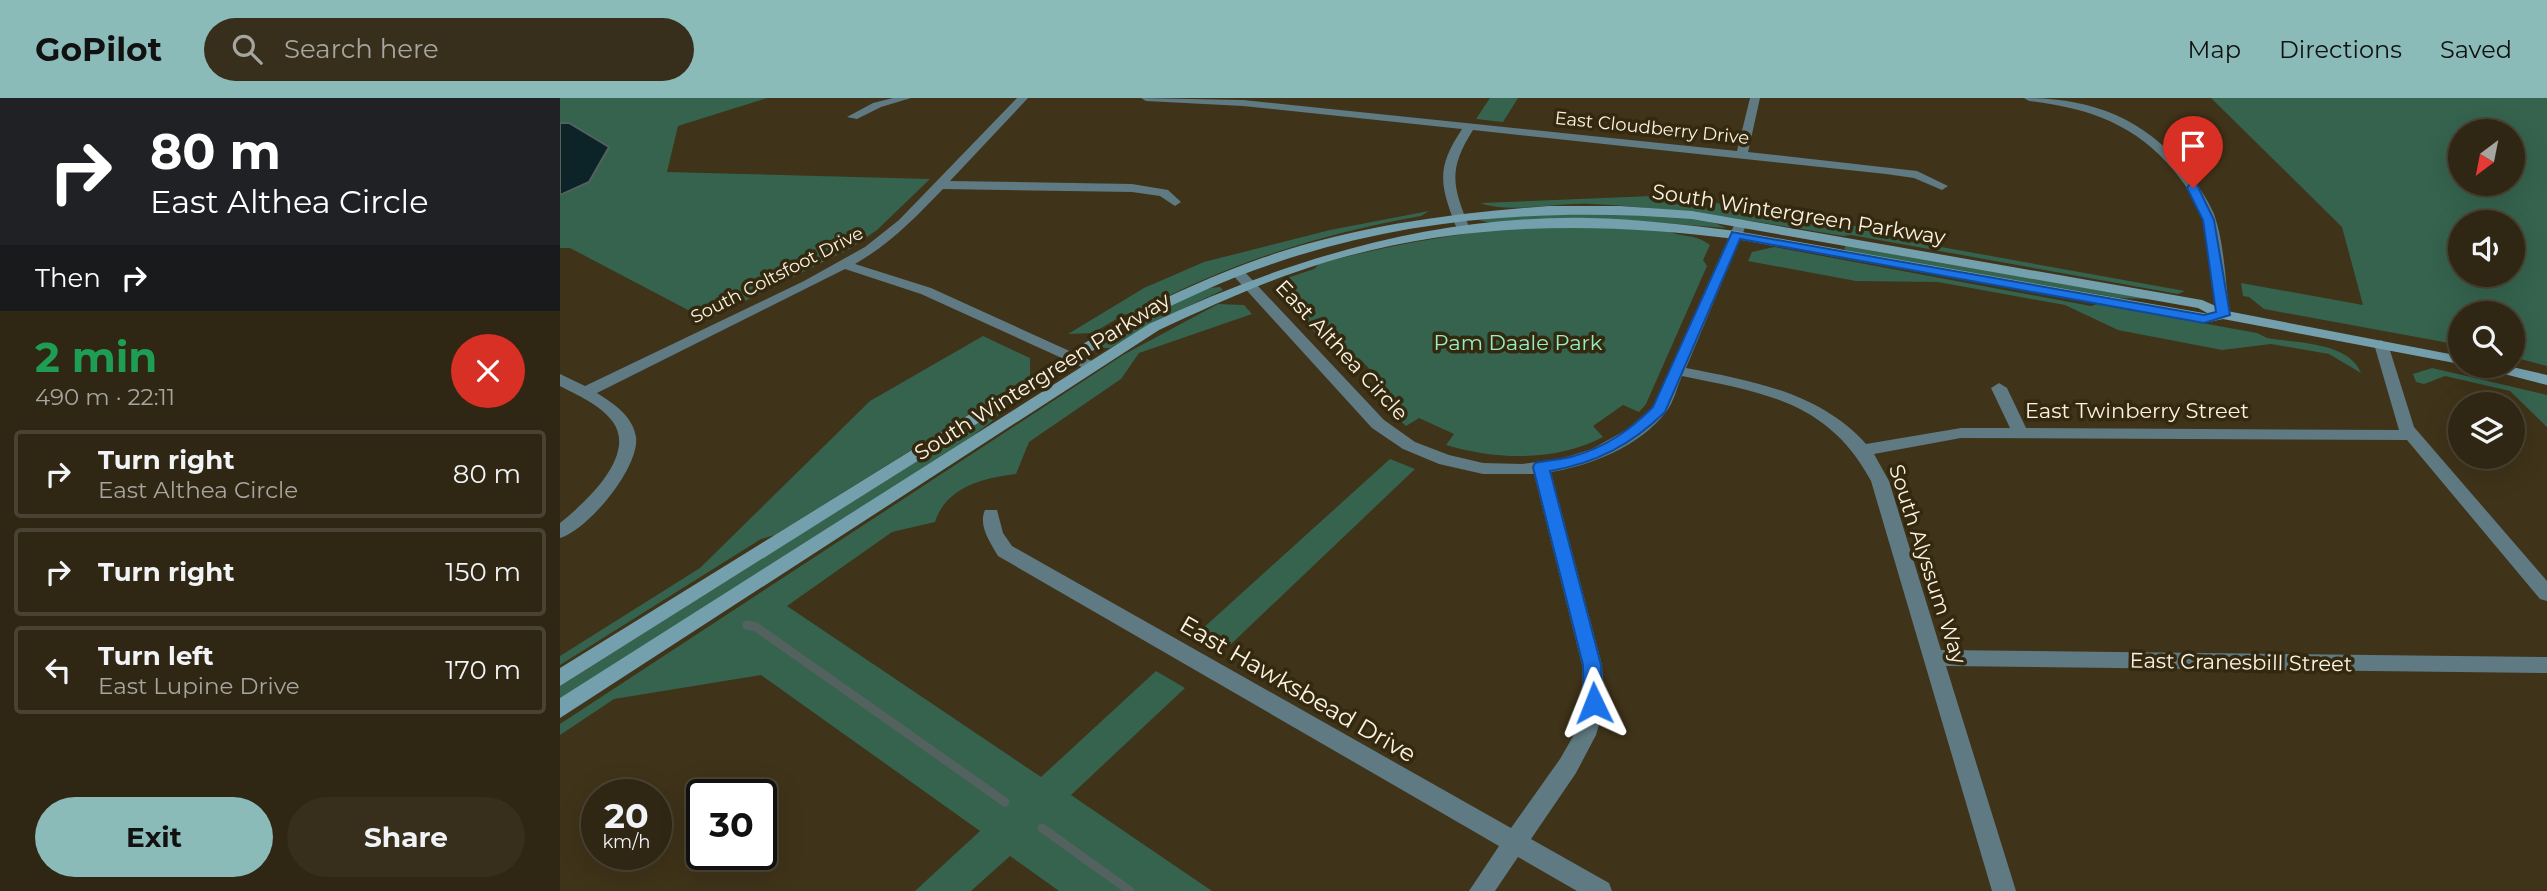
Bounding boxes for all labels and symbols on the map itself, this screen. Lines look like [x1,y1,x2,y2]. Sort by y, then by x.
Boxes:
street label: East Cloudberry Drive [1554,107,1750,149]
pin [2163,116,2223,188]
north arrow [2448,119,2525,196]
street label: South Wintergreen Parkway [1651,178,1948,250]
street label: South Coltsfoot Drive [687,222,867,328]
street label: East Althea Circle [1271,275,1413,425]
street label: South Wintergreen Parkway [910,286,1175,465]
park label: Pam Daale Park [1434,330,1603,355]
street label: East Twinberry Street [2025,398,2249,423]
street label: South Alyssum Way [1884,461,1972,667]
street label: East Hawksbead Drive [1175,609,1421,769]
street label: East Cranesbill Street [2129,648,2353,676]
position arrow [1557,666,1631,740]
speed limit sign: 30 [686,779,777,870]

